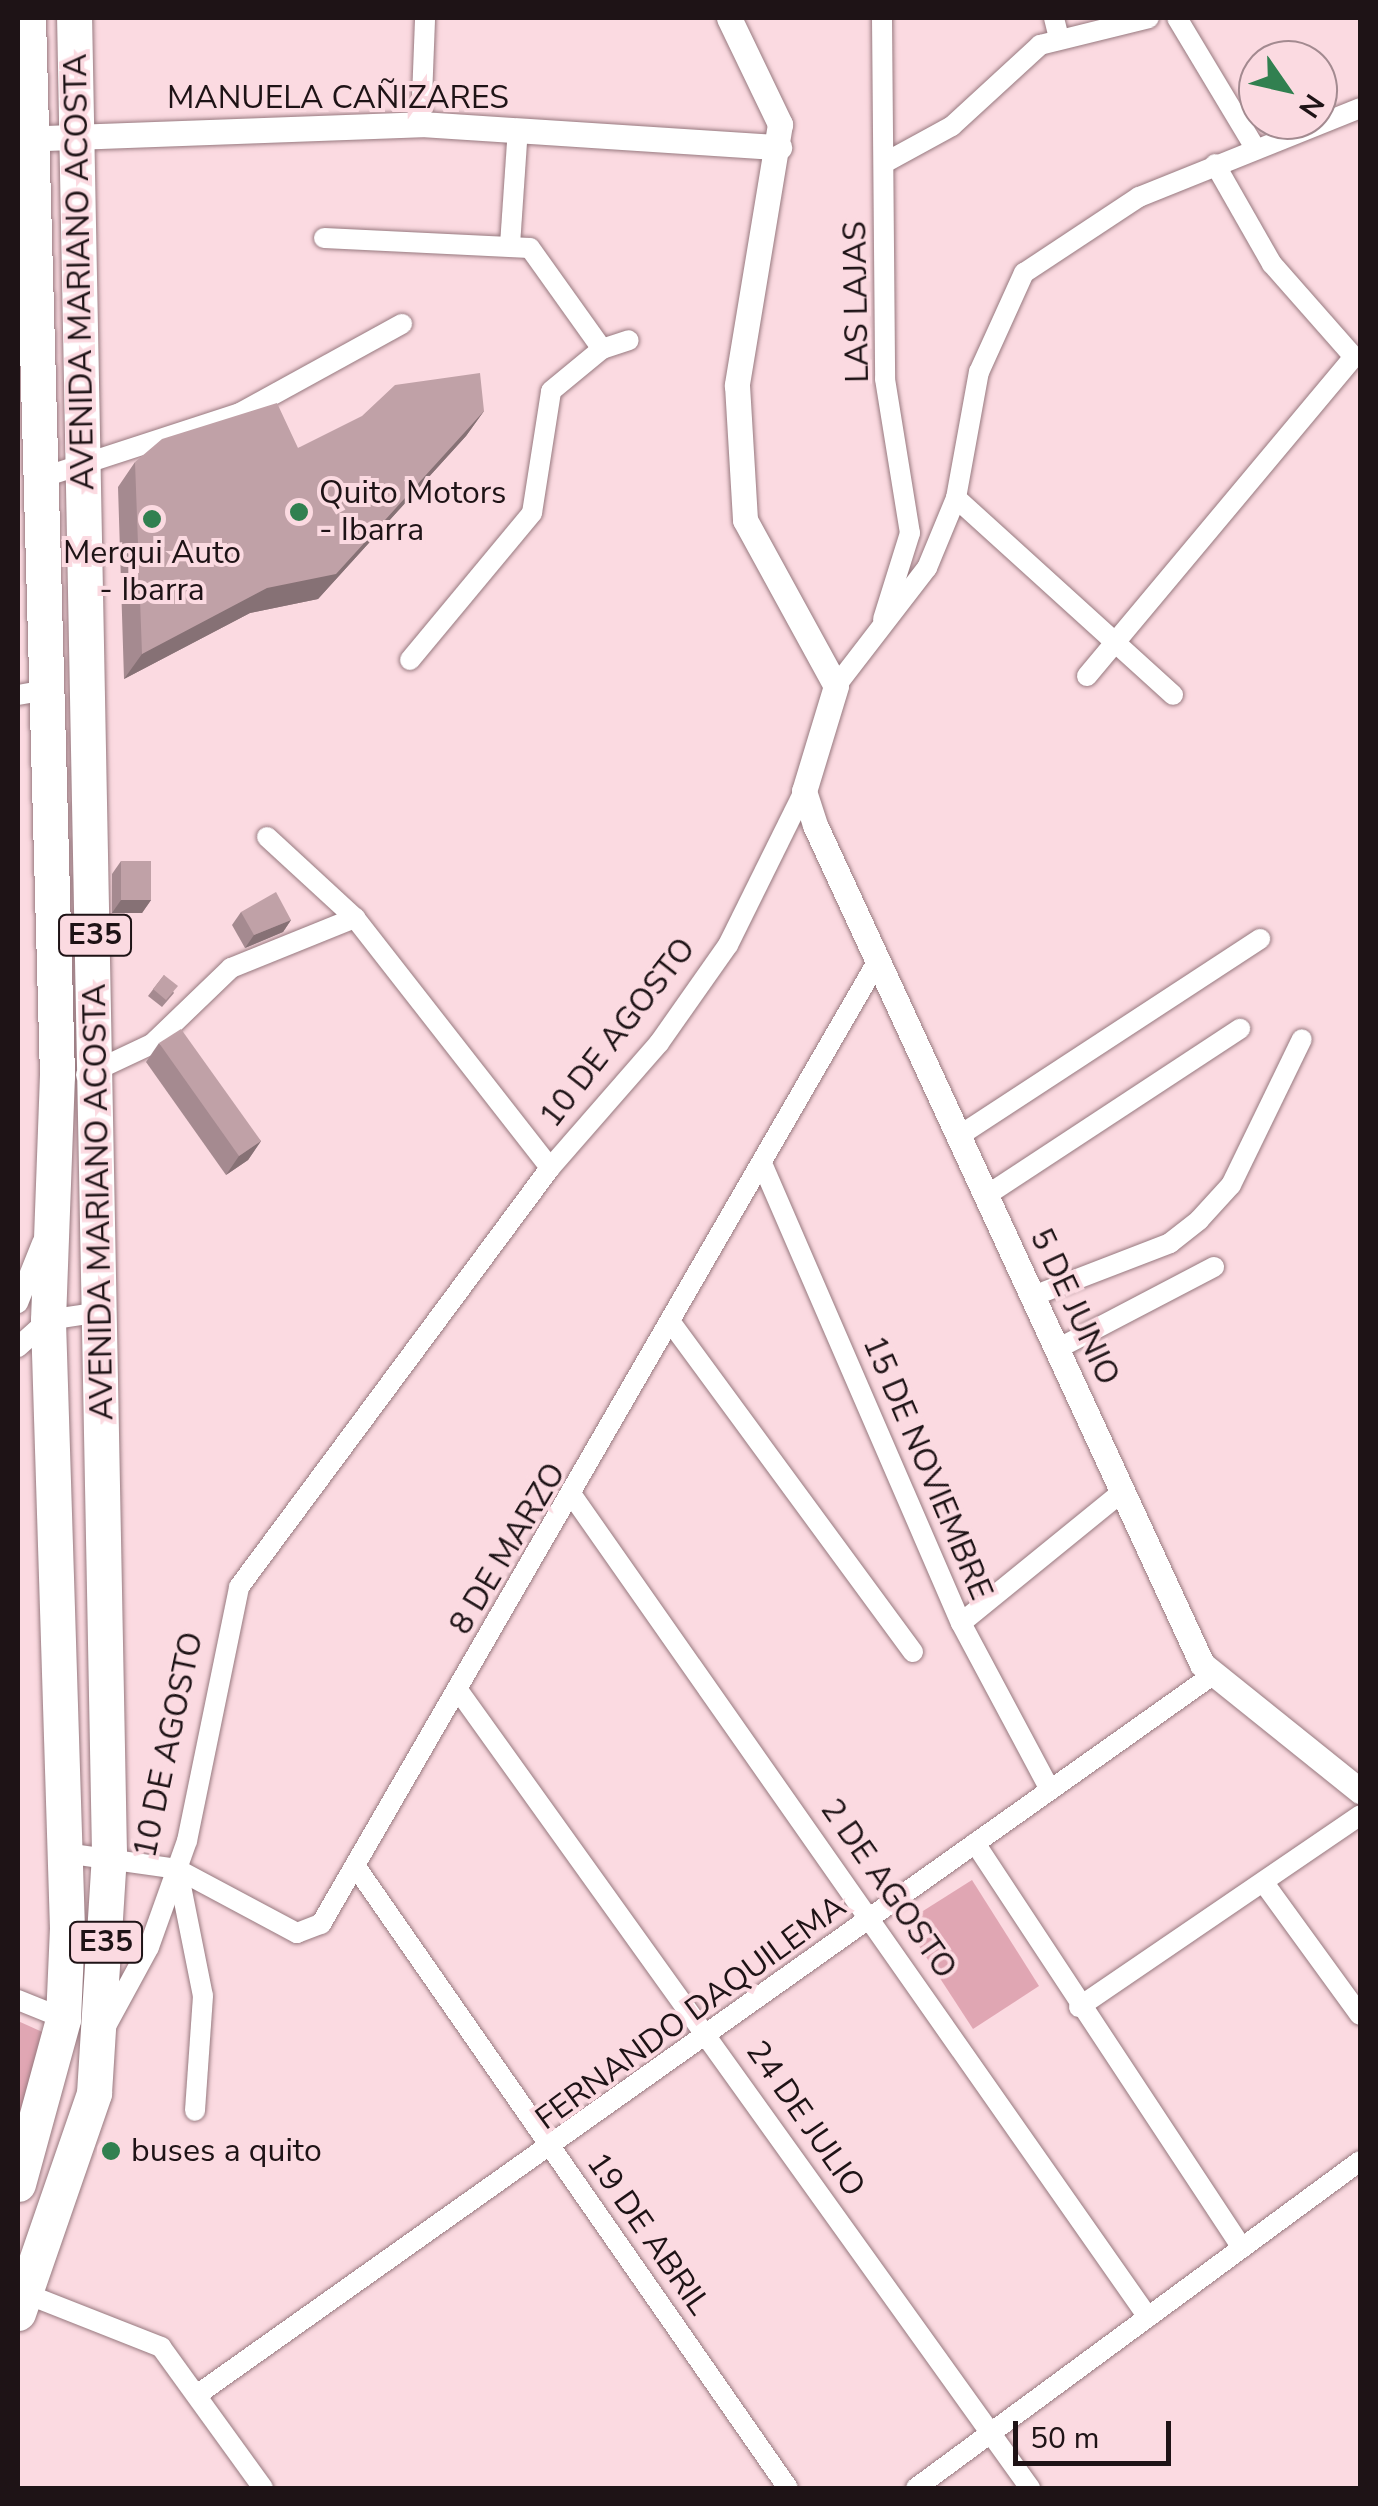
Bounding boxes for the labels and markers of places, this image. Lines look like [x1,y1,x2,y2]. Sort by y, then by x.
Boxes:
place label: Quito Motors - Ibarra [319,475,506,550]
marker: Quito Motors - Ibarra [288,501,310,523]
marker: Merqui Auto - Ibarra [141,508,163,530]
place label: Merqui Auto - Ibarra [63,535,241,610]
place label: buses a quito [131,2132,322,2170]
marker: buses a quito [100,2140,122,2162]

